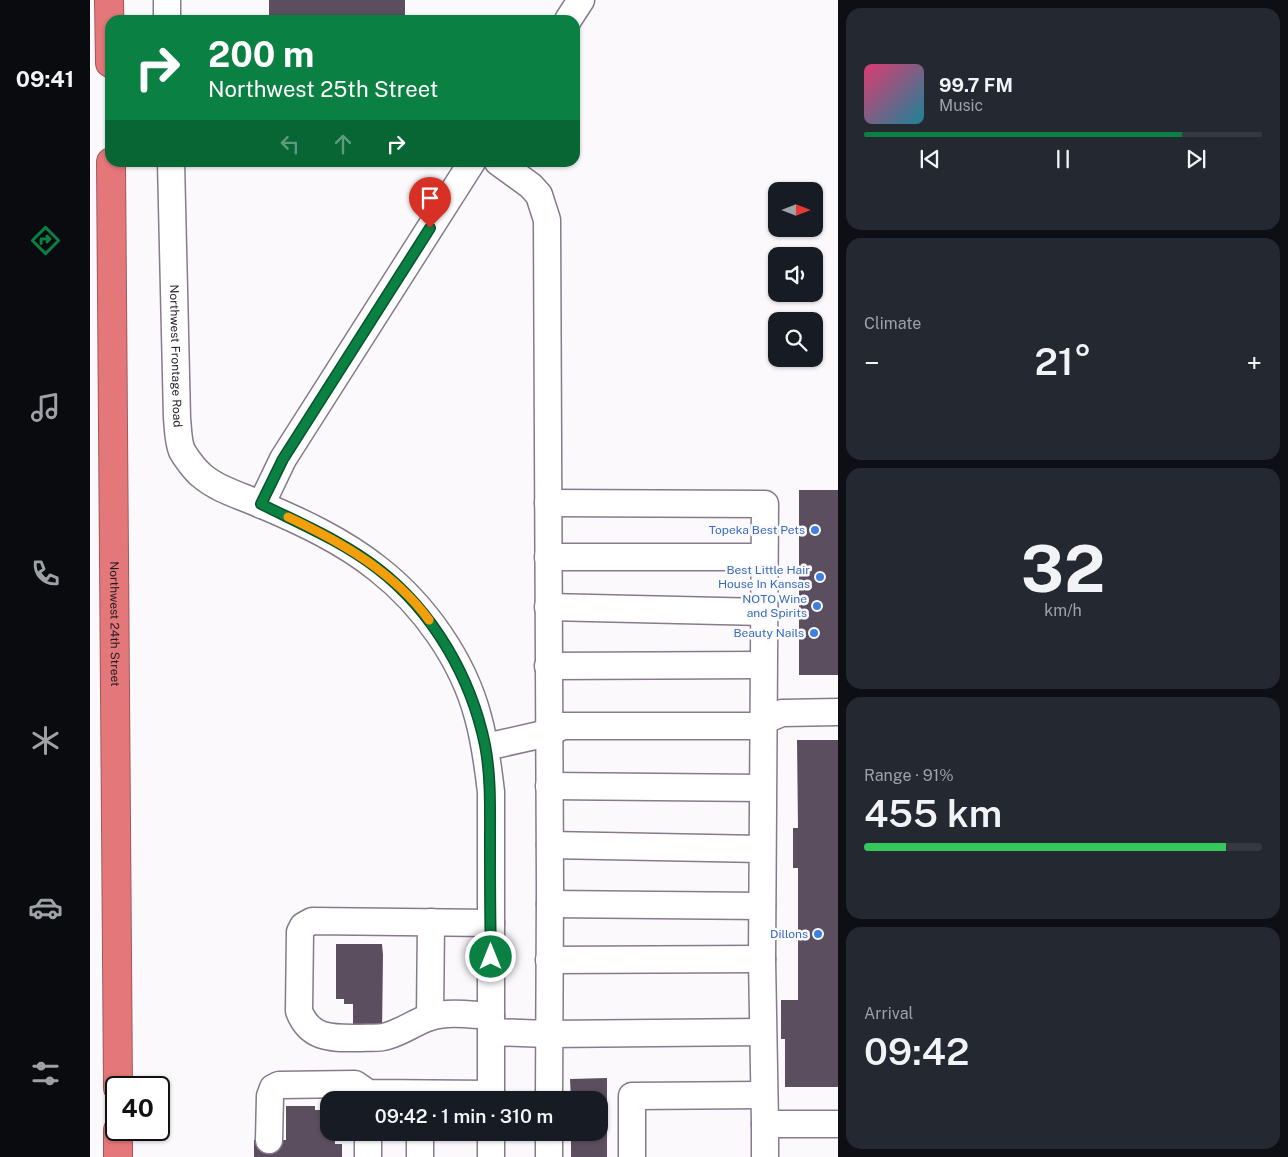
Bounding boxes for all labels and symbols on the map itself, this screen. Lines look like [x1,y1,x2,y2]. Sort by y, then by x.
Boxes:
pin [409,177,451,228]
north arrow [768,182,822,238]
street label: Northwest Frontage Road [167,284,185,428]
place label: Topeka Best Pets [709,523,805,537]
marker: Topeka Best Pets [809,524,821,536]
street label: Northwest 24th Street [107,561,122,687]
place label: Best Little Hair House In Kansas [718,563,810,591]
marker: Best Little Hair House In Kansas [814,571,826,583]
place label: NOTO Wine and Spirits [742,592,807,620]
marker: NOTO Wine and Spirits [811,600,823,612]
place label: Beauty Nails [733,626,804,640]
marker: Beauty Nails [808,627,820,639]
place label: Dillons [770,927,808,941]
marker: Dillons [812,928,824,940]
position arrow [464,930,516,982]
speed limit sign: 40 [105,1076,170,1141]

